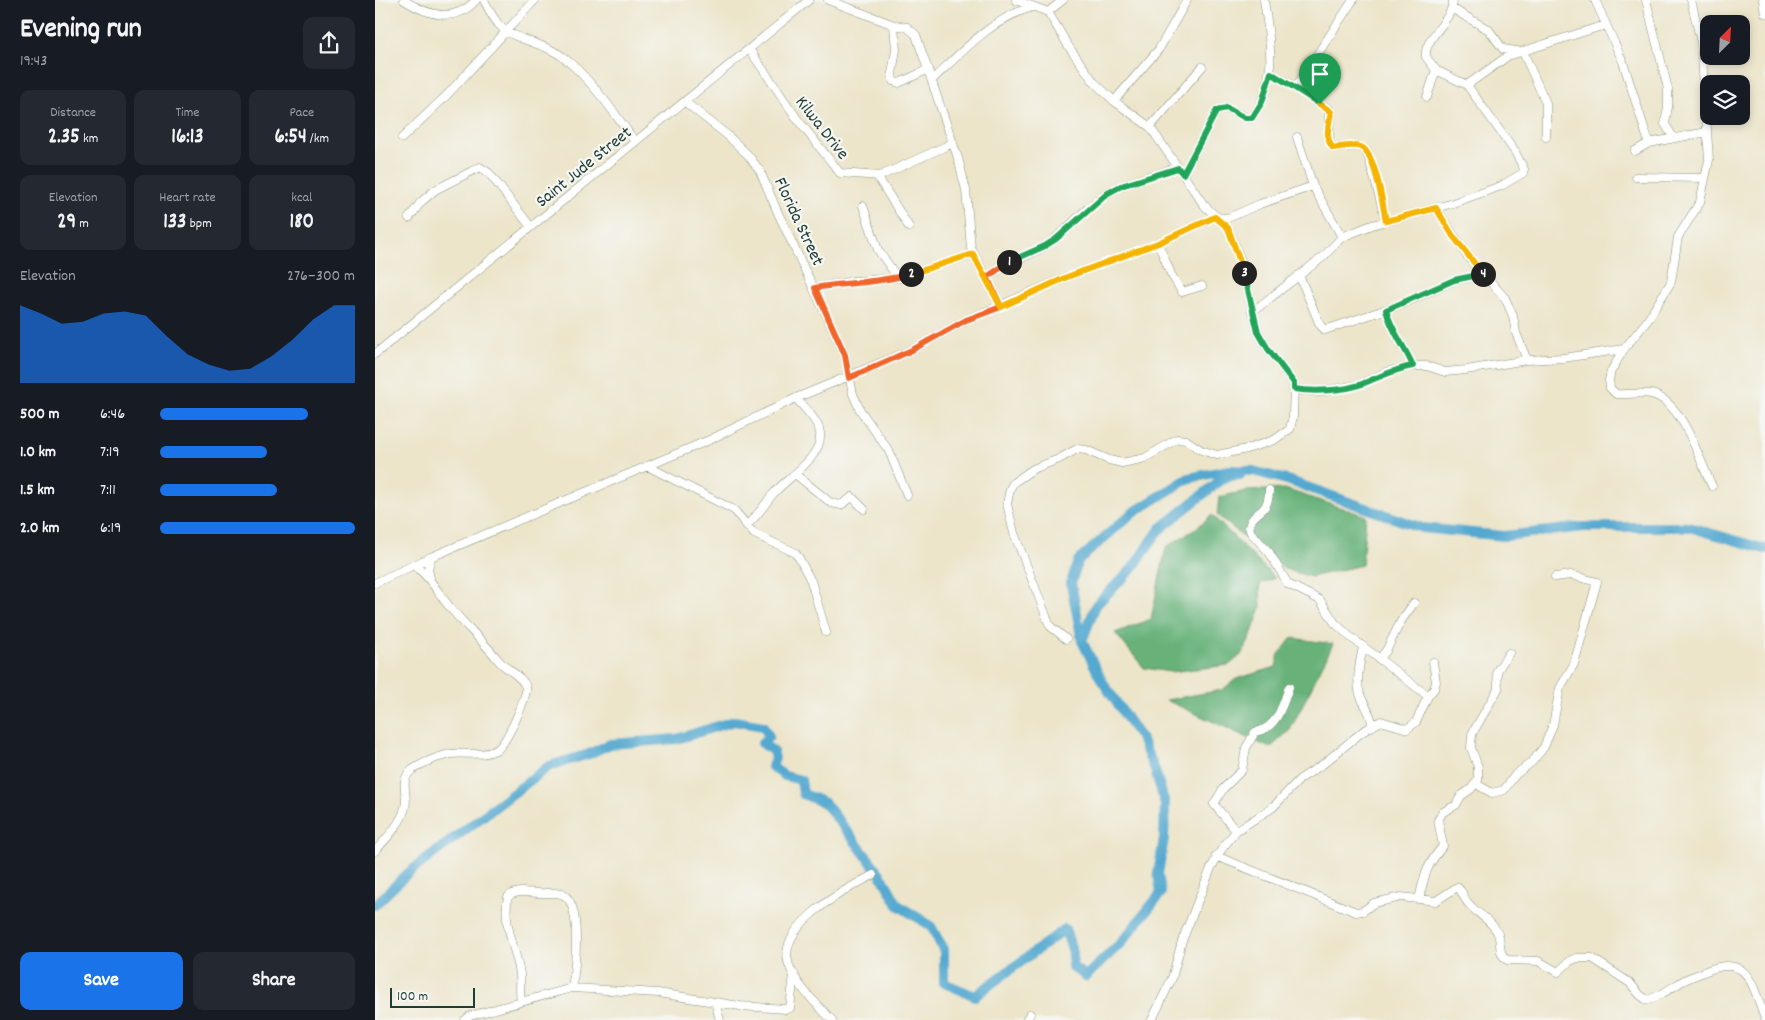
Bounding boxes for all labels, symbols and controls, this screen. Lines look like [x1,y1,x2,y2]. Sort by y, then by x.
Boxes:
text: Evening run [20,11,142,51]
north arrow [1700,15,1750,65]
map controls [1700,15,1750,125]
button: share [303,17,355,69]
text: 19:43 [20,50,47,73]
pin [1299,53,1341,104]
icon: arrive [1306,60,1334,88]
button: layers [1700,75,1750,125]
street label: Kilwa Drive [788,91,854,166]
text: Distance [50,103,96,123]
text: Time [176,103,199,123]
text: Pace [289,103,314,123]
street label: Saint Jude Street [531,121,638,215]
text: 2.35 [48,123,80,153]
text: 16:13 [171,123,204,153]
text: 6:54 [274,123,307,153]
text: km [80,129,98,149]
text: /km [307,129,329,149]
street label: Florida Street [766,174,829,271]
text: Elevation [49,188,98,208]
text: Heart rate [159,188,216,208]
text: kcal [291,188,312,208]
text: 29 [57,208,76,238]
text: 133 [163,208,186,238]
text: 180 [290,208,314,238]
text: m [76,214,89,234]
text: bpm [186,214,212,234]
pin: 1 [997,250,1021,274]
text: 1 [1008,252,1011,272]
pin: 3 [1231,260,1257,286]
pin: 2 [899,262,923,286]
pin: 4 [1471,262,1495,286]
text: 3 [1241,263,1248,283]
text: 2 [908,264,915,284]
text: 4 [1481,264,1486,284]
text: Elevation [20,265,76,288]
text: 276–300 m [287,265,355,288]
text: 500 m [20,403,60,426]
text: 6:46 [100,403,125,426]
text: 1.0 km [20,441,56,464]
text: 7:19 [100,441,120,464]
text: 1.5 km [20,479,55,502]
text: 7:11 [100,479,116,502]
text: 2.0 km [20,517,60,540]
text: 6:19 [100,517,121,540]
button: Save [20,952,183,1010]
button: Share [193,952,355,1010]
scale bar [390,985,475,1008]
text: 100 m [397,987,428,1007]

